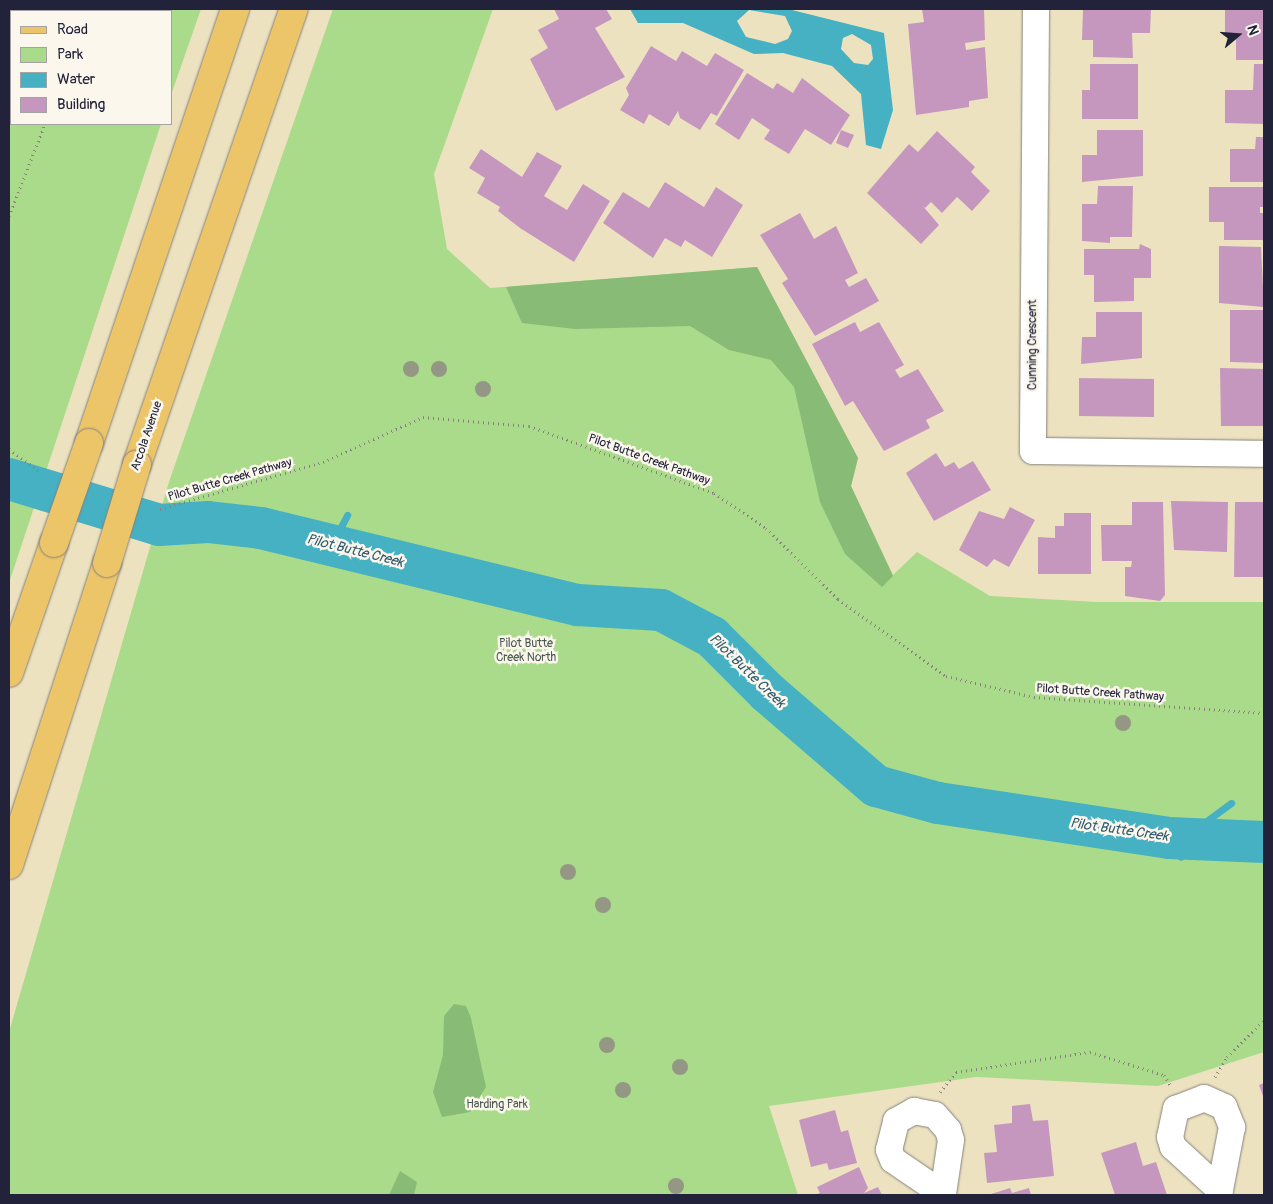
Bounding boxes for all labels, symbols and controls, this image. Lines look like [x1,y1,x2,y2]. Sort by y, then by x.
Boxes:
legend [10,10,172,125]
north arrow [1213,10,1263,60]
text: Road [57,20,88,39]
text: N [1243,23,1262,37]
text: Park [57,45,83,64]
text: Water [57,70,95,89]
text: Building [57,95,105,114]
street label: Cunning Crescent [1026,300,1040,390]
street label: Arcola Avenue [128,399,166,473]
street label: Pilot Butte Creek Pathway [586,431,712,489]
street label: Pilot Butte Creek Pathway [166,455,294,505]
water label: Pilot Butte Creek [305,531,405,571]
water label: Pilot Butte Creek [706,631,788,711]
park label: Pilot Butte Creek North [496,637,556,665]
street label: Pilot Butte Creek Pathway [1036,681,1164,705]
water label: Pilot Butte Creek [1069,815,1169,845]
park label: Harding Park [466,1098,528,1112]

